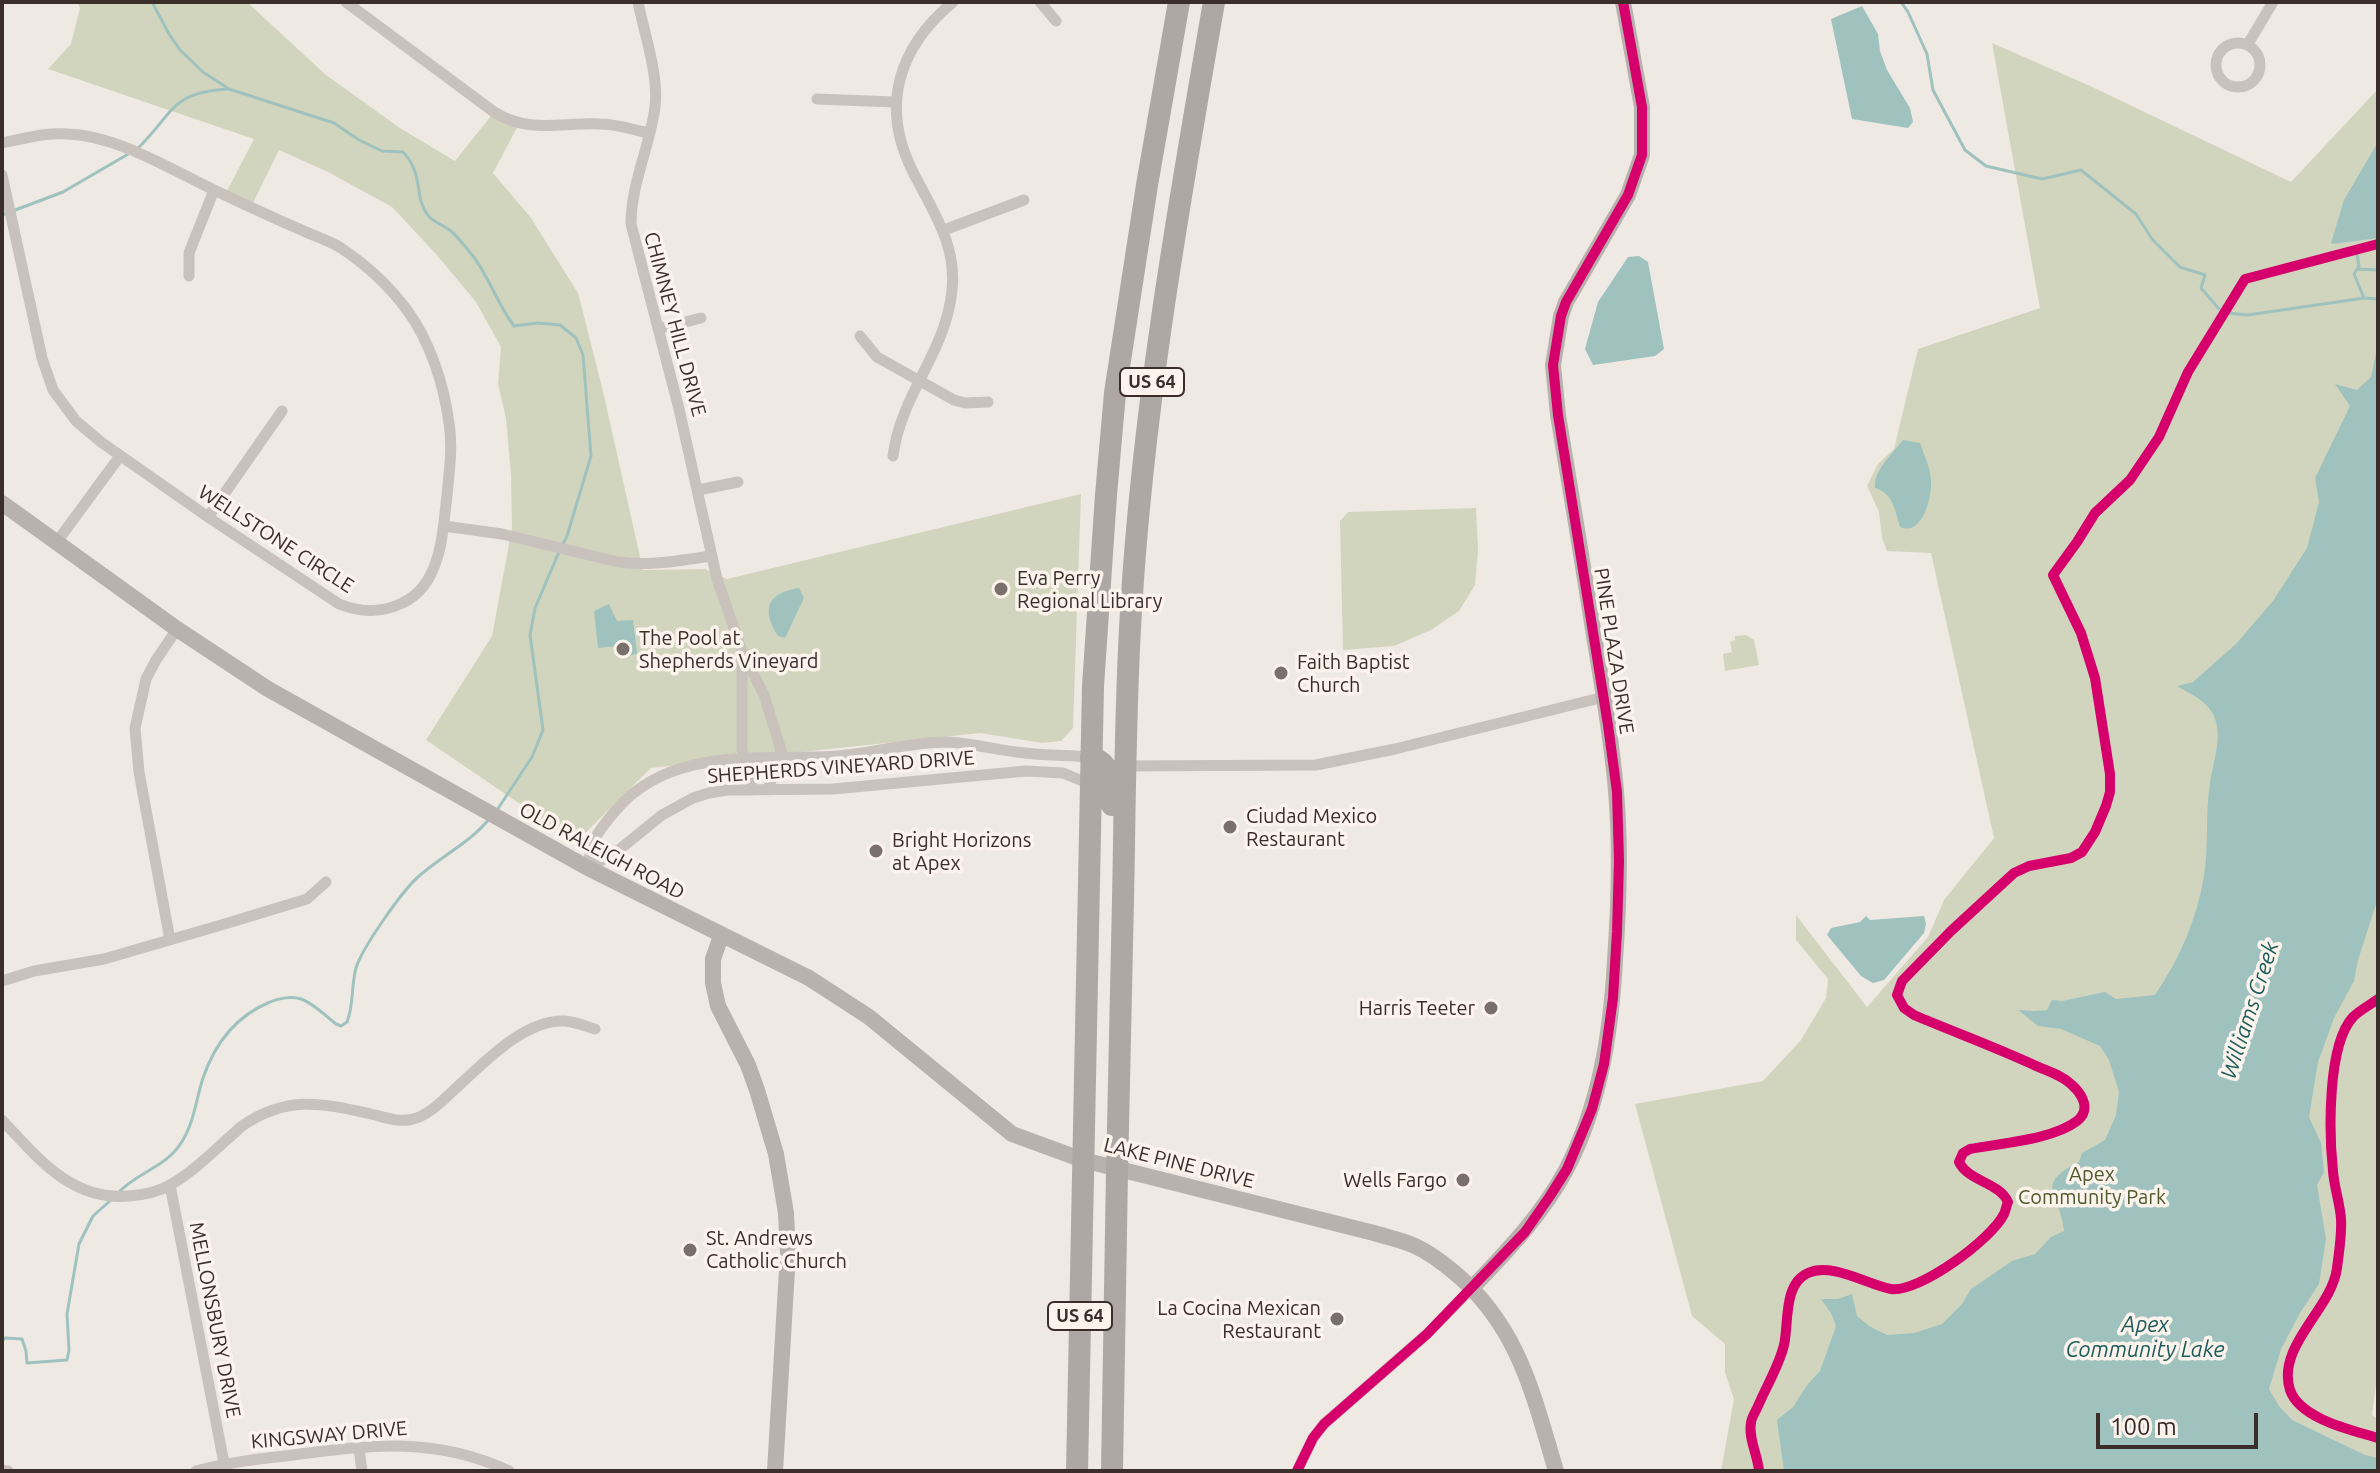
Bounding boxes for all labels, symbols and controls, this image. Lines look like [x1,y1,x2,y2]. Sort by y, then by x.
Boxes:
street label: CHIMNEY HILL DRIVE [639,229,711,419]
road number: US 64 [1120,368,1184,396]
street label: WELLSTONE CIRCLE [194,480,358,598]
place label: Eva Perry Regional Library [1017,566,1162,613]
street label: PINE PLAZA DRIVE [1589,566,1639,736]
marker: Eva Perry Regional Library [992,580,1010,598]
place label: The Pool at Shepherds Vineyard [639,626,818,673]
marker: The Pool at Shepherds Vineyard [614,640,632,658]
place label: Faith Baptist Church [1297,650,1410,697]
marker: Faith Baptist Church [1272,664,1290,682]
street label: SHEPHERDS VINEYARD DRIVE [707,746,975,788]
street label: OLD RALEIGH ROAD [515,797,689,905]
place label: Ciudad Mexico Restaurant [1246,804,1377,851]
marker: Ciudad Mexico Restaurant [1221,818,1239,836]
place label: Bright Horizons at Apex [892,828,1031,875]
marker: Bright Horizons at Apex [867,842,885,860]
water label: Williams Creek [2215,938,2285,1082]
place label: Harris Teeter [1359,996,1475,1020]
marker: Harris Teeter [1482,999,1500,1017]
street label: LAKE PINE DRIVE [1101,1133,1257,1193]
park label: Apex Community Park [2018,1162,2166,1209]
place label: Wells Fargo [1343,1168,1447,1192]
marker: Wells Fargo [1454,1171,1472,1189]
street label: MELLONSBURY DRIVE [184,1220,246,1420]
place label: St. Andrews Catholic Church [706,1226,847,1273]
marker: St. Andrews Catholic Church [681,1241,699,1259]
place label: La Cocina Mexican Restaurant [1157,1296,1321,1343]
road number: US 64 [1048,1302,1112,1330]
marker: La Cocina Mexican Restaurant [1328,1310,1346,1328]
water label: Apex Community Lake [2065,1312,2225,1364]
scale bar [2100,1397,2262,1447]
text: 100 m [2110,1413,2177,1440]
street label: KINGSWAY DRIVE [250,1416,408,1454]

